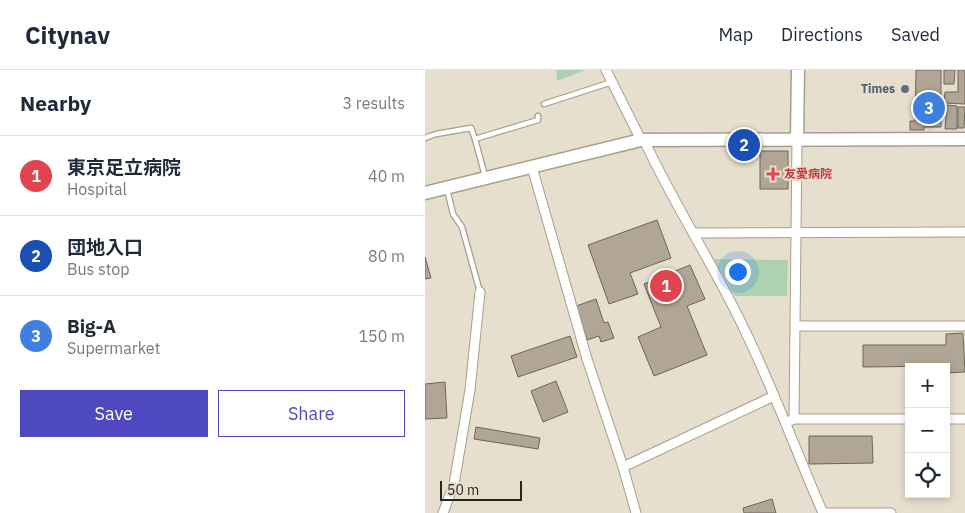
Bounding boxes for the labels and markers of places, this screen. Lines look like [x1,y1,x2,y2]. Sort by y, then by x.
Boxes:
place label: Times [861,81,895,96]
marker: Times [899,83,911,95]
pin: 3 [913,89,945,127]
pin: 2 [728,126,760,164]
place label: 友愛病院 [784,166,832,181]
marker: 友愛病院 [766,167,780,181]
pin: 1 [650,267,682,305]

